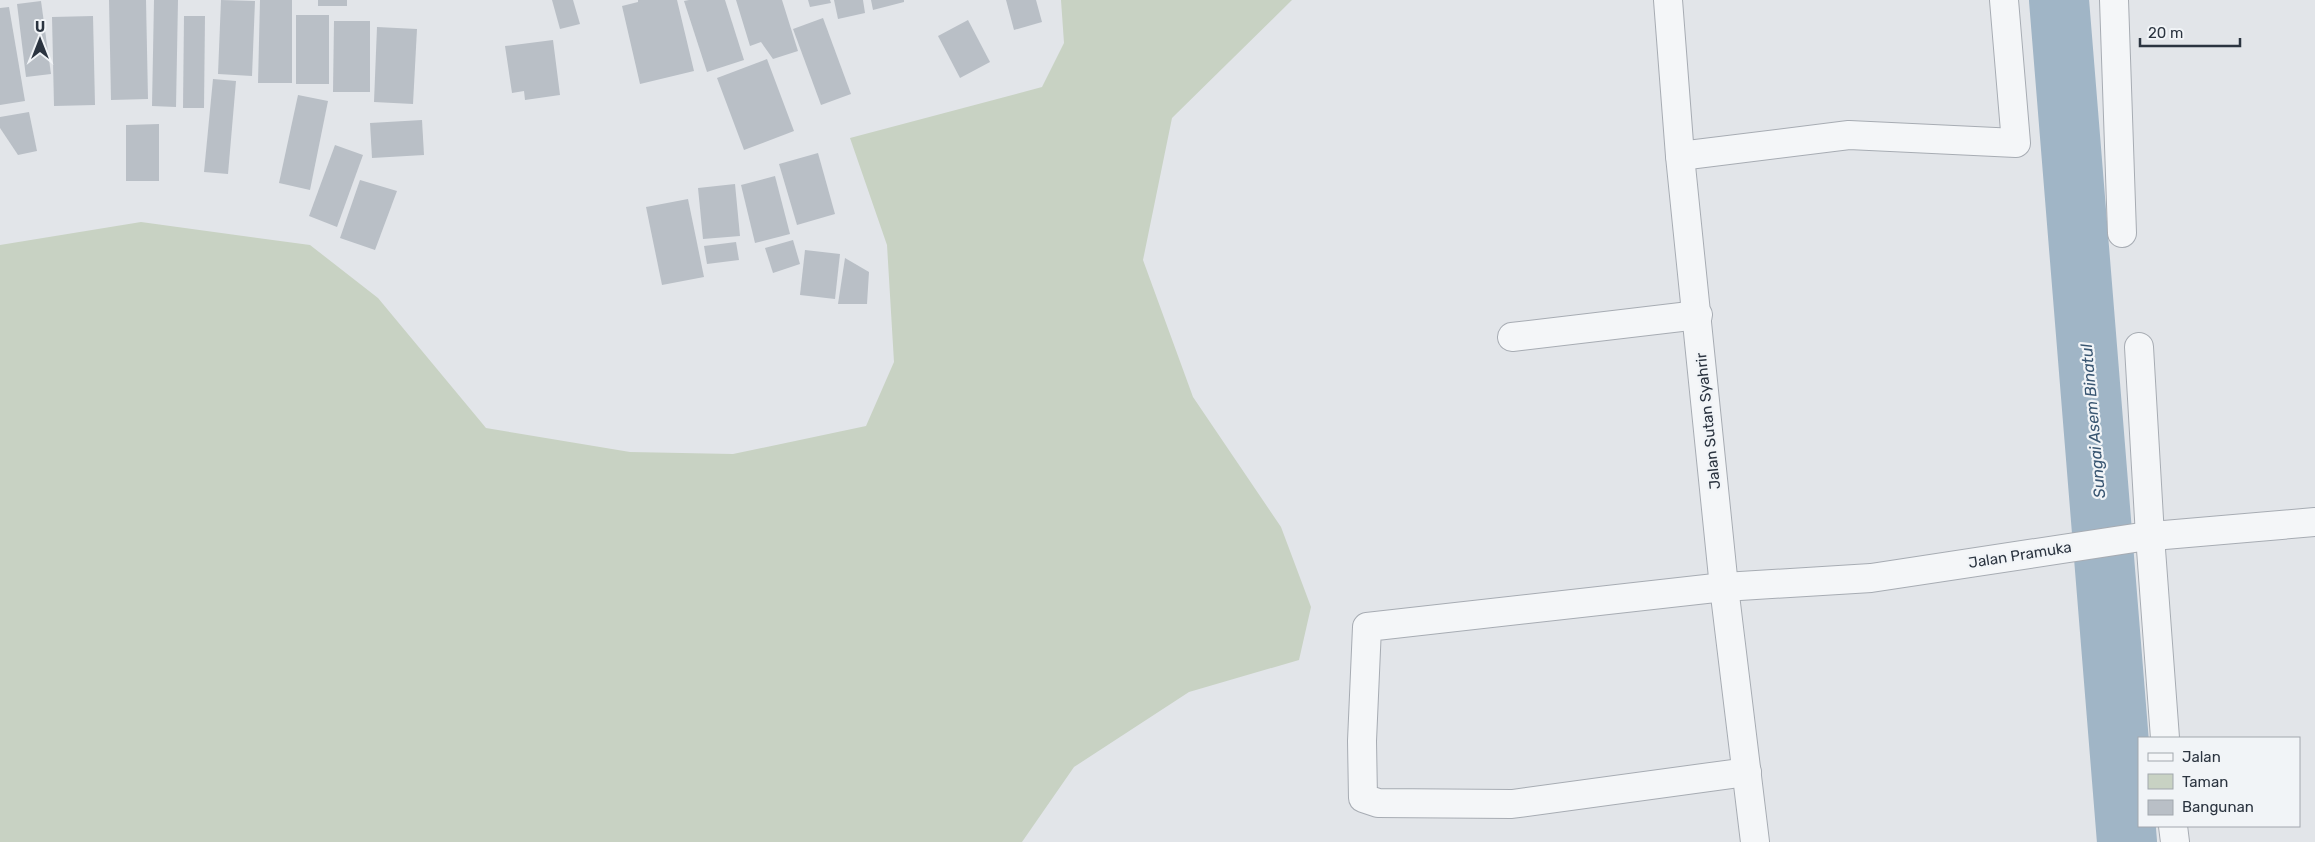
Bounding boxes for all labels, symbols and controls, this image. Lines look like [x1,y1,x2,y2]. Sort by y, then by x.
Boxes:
north arrow [15,15,65,65]
scale bar [2140,15,2240,47]
text: U [35,19,45,36]
text: 20 m [2148,24,2183,42]
water label: Sungai Asem Binatul [2077,342,2109,499]
street label: Jalan Sutan Syahrir [1692,351,1724,490]
street label: Jalan Pramuka [1967,538,2073,572]
legend [2138,737,2300,827]
text: Jalan [2182,748,2221,766]
text: Taman [2182,773,2228,791]
text: Bangunan [2182,798,2254,816]

